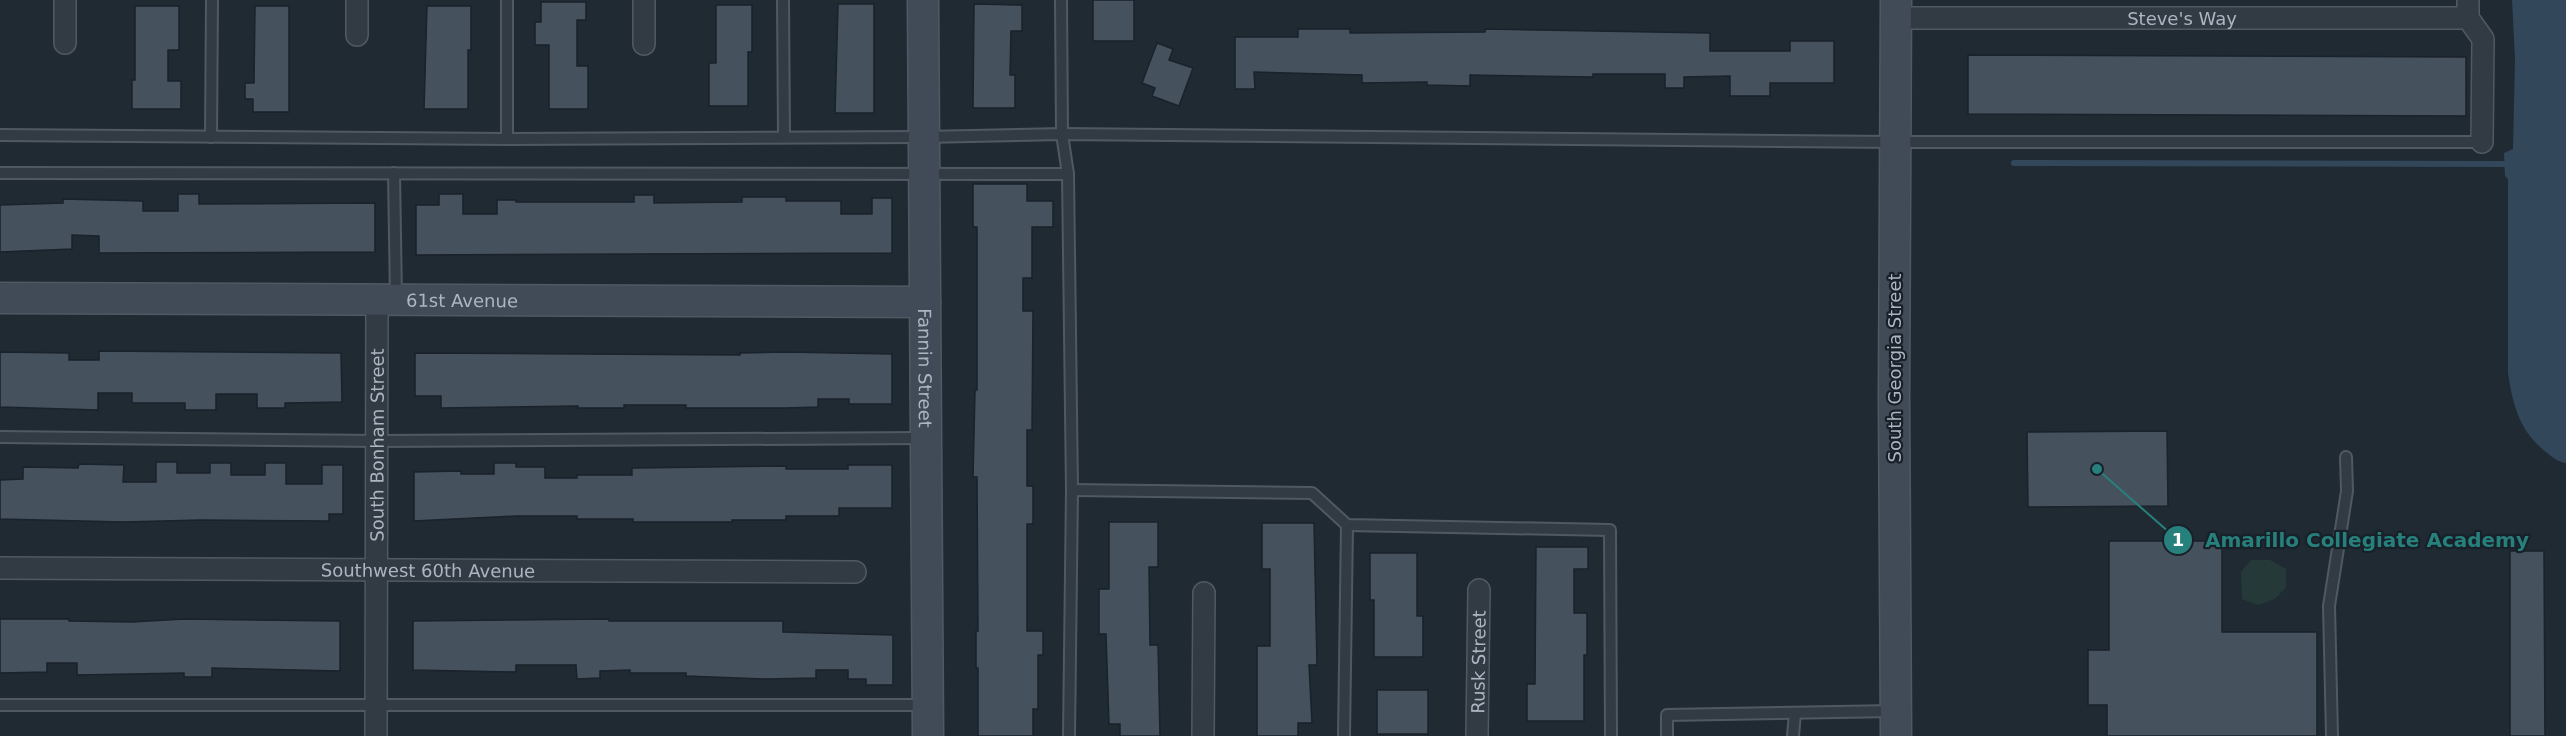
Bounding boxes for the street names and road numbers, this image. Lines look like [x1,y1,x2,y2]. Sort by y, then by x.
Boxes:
street label: Steve's Way [2127,8,2237,29]
street label: South Georgia Street [1884,273,1905,463]
street label: 61st Avenue [406,289,518,311]
street label: Fannin Street [915,308,936,428]
street label: South Bonham Street [366,348,387,542]
street label: Southwest 60th Avenue [321,559,535,581]
street label: Rusk Street [1467,610,1489,714]

